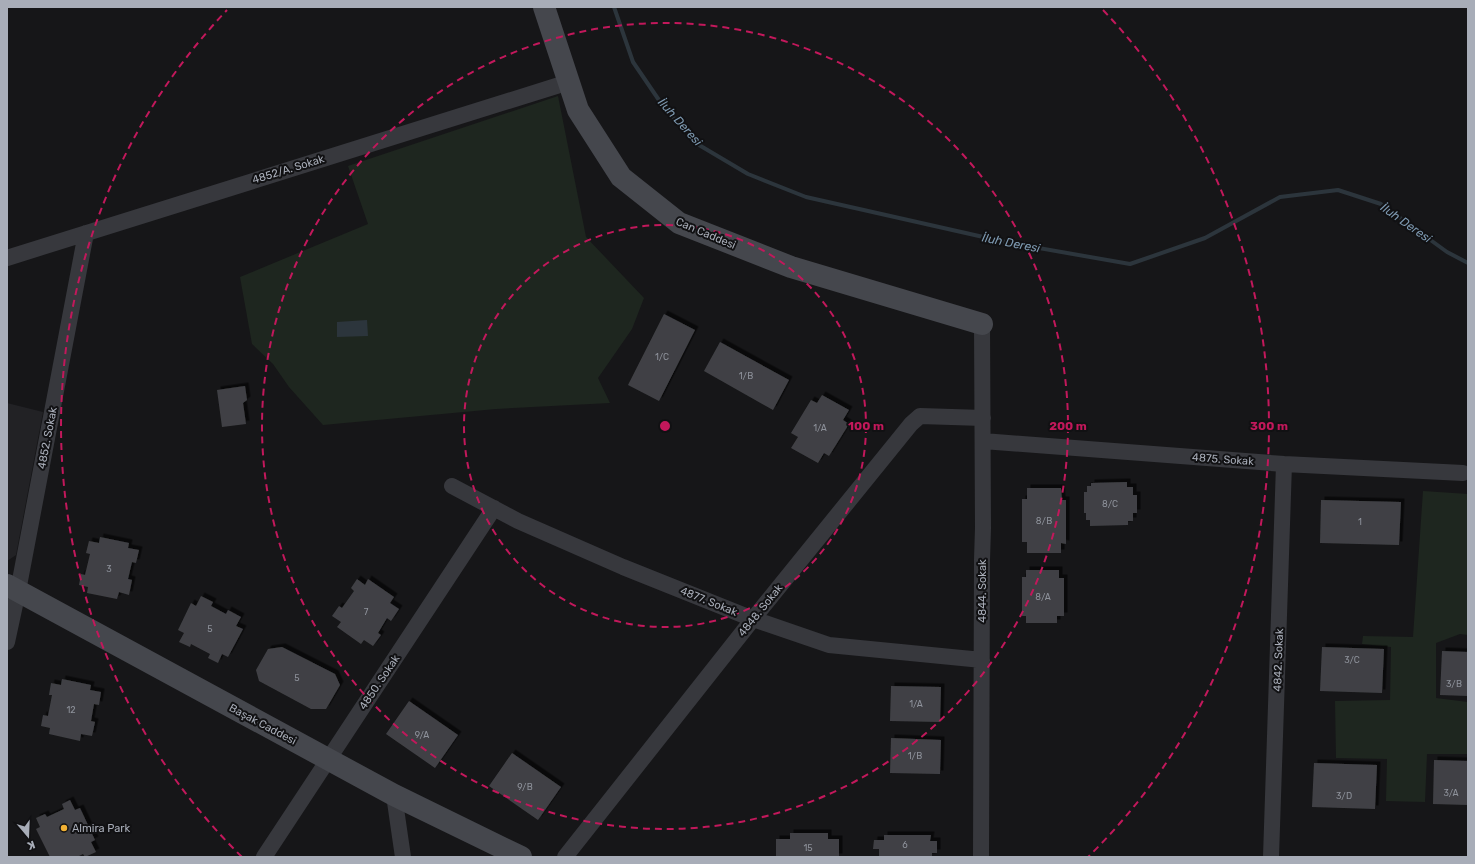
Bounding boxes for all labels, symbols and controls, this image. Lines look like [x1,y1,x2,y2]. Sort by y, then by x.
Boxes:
water label: İluh Deresi [655,95,706,149]
street label: 4852/A. Sokak [251,152,326,187]
water label: İluh Deresi [1378,200,1435,246]
street label: Can Caddesi [674,215,738,252]
water label: İluh Deresi [981,231,1042,256]
house number: 1/C [655,352,669,362]
house number: 1/B [739,371,753,381]
street label: 4852. Sokak [35,406,60,470]
centre of rings [658,419,672,433]
text: 100 m [848,419,884,433]
text: 200 m [1049,419,1087,433]
text: 300 m [1250,419,1288,433]
house number: 1/A [813,423,827,433]
street label: 4875. Sokak [1192,451,1255,468]
house number: 8/C [1102,499,1118,509]
house number: 8/B [1036,516,1052,526]
house number: 1 [1358,517,1362,527]
street label: 4844. Sokak [976,559,989,623]
house number: 3 [106,564,112,574]
street label: 4848. Sokak [735,581,786,639]
street label: 4877. Sokak [678,584,740,619]
house number: 8/A [1035,592,1051,602]
house number: 7 [364,607,369,617]
house number: 5 [207,624,213,634]
street label: 4842. Sokak [1271,628,1286,692]
street label: 4850. Sokak [356,652,403,712]
house number: 3/C [1344,655,1360,665]
house number: 5 [294,673,300,683]
house number: 3/B [1446,679,1462,689]
house number: 1/A [909,699,923,709]
street label: Başak Caddesi [227,701,299,748]
house number: 12 [66,705,76,715]
house number: 9/A [415,730,429,740]
house number: 1/B [908,751,922,761]
house number: 9/B [517,782,533,792]
house number: 3/A [1443,788,1459,798]
house number: 3/D [1336,791,1352,801]
north arrow [8,816,48,856]
place label: Almira Park [72,822,131,835]
marker: Almira Park [59,823,69,833]
text: K [25,838,37,853]
house number: 6 [902,840,908,850]
house number: 15 [803,843,813,853]

